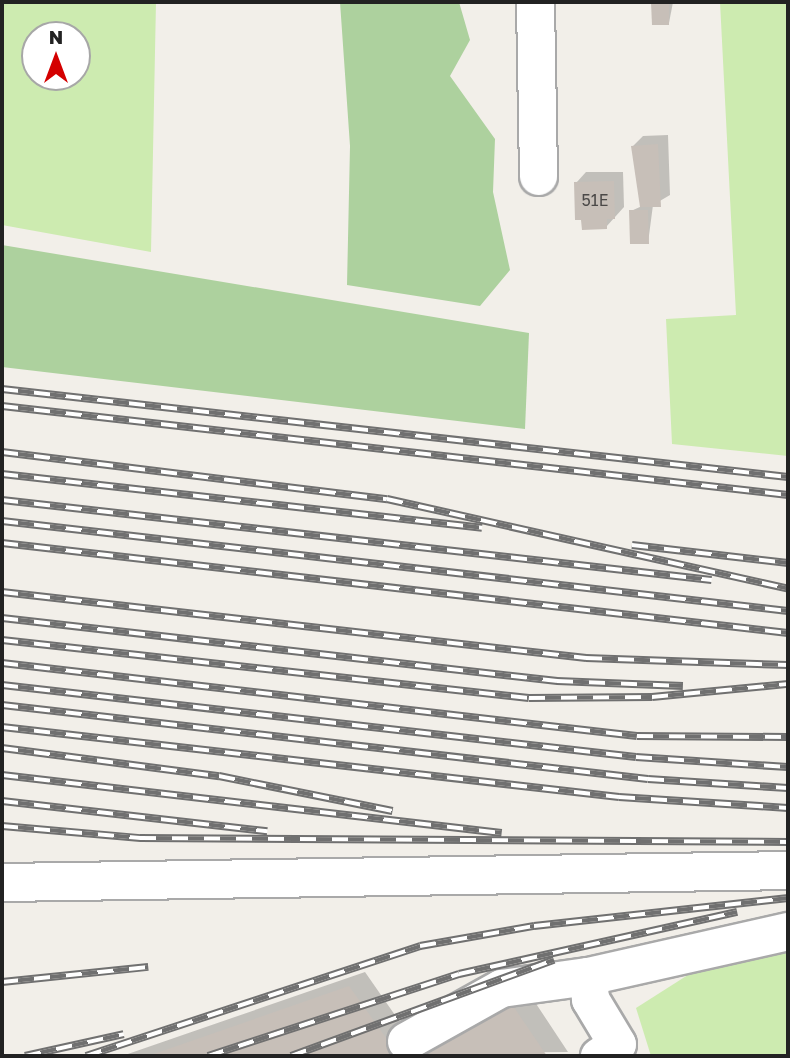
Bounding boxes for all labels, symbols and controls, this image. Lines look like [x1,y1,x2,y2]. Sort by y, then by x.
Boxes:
north arrow [21,21,91,91]
text: N [49,25,63,48]
house number: 51E [582,190,608,210]

